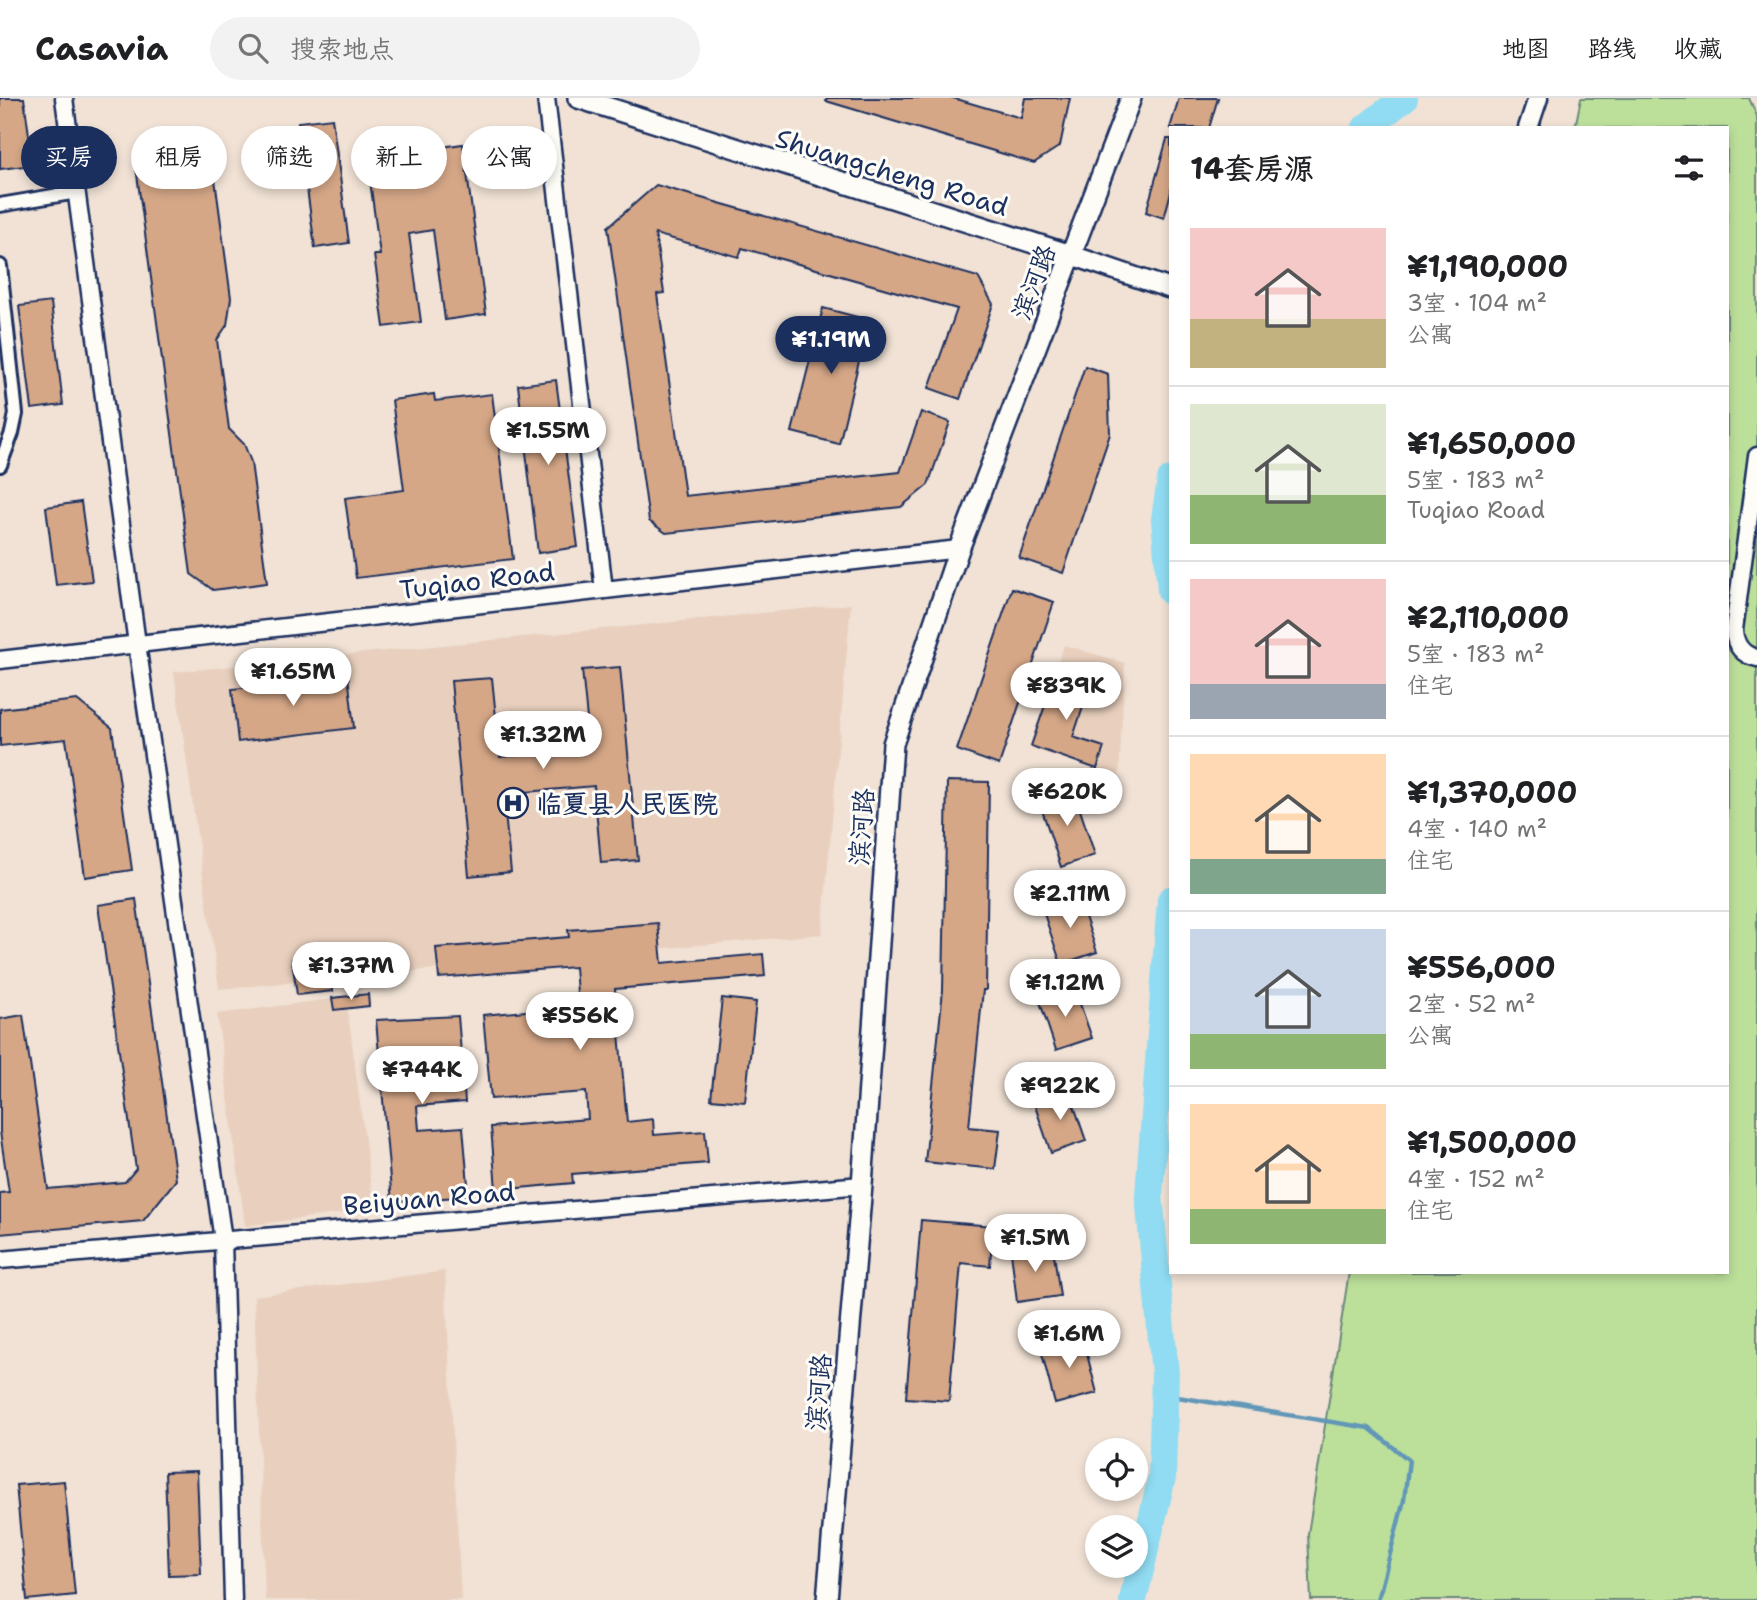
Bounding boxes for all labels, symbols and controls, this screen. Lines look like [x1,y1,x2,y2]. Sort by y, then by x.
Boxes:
search box [210,17,700,80]
text: Casavia [35,26,168,71]
icon: search [234,29,272,67]
text: 搜索地点 [290,31,394,66]
text: 地图 [1502,33,1550,65]
text: 路线 [1588,33,1636,65]
text: 收藏 [1674,33,1722,65]
street label: Shuangcheng Road [771,120,1013,224]
chip: 买房 [21,126,117,189]
chip: 租房 [131,126,227,189]
chip: 筛选 [241,126,337,189]
chip: 新上 [351,126,447,189]
chip: 公寓 [461,126,557,189]
text: 14套房源 [1190,148,1314,189]
icon: filters [1670,149,1708,187]
street label: 滨河路 [1003,239,1063,325]
text: ¥1,190,000 [1407,246,1568,287]
icon: home [1246,256,1330,340]
text: 3室 · 104 m² [1407,288,1547,318]
pin: ¥1.19M [774,316,888,376]
text: 公寓 [1407,319,1453,349]
text: ¥1.19M [791,324,871,354]
pin: ¥1.55M [491,408,605,467]
text: ¥1.55M [506,415,590,445]
text: ¥1,650,000 [1407,423,1576,464]
icon: home [1246,432,1330,516]
text: 5室 · 183 m² [1407,465,1545,495]
text: Tuqiao Road [1407,495,1545,525]
street label: Tuqiao Road [397,553,557,607]
text: ¥2,110,000 [1407,597,1569,638]
icon: home [1246,607,1330,691]
text: 5室 · 183 m² [1407,639,1545,669]
pin: ¥1.65M [236,648,350,708]
text: ¥1.65M [250,656,336,686]
pin: ¥839K [1017,662,1115,722]
text: ¥839K [1026,670,1106,700]
text: 住宅 [1407,670,1453,700]
pin: ¥1.32M [486,712,600,771]
text: ¥1.32M [500,719,586,749]
pin: ¥620K [1018,768,1116,828]
text: ¥1,370,000 [1407,772,1577,813]
text: ¥620K [1028,776,1106,806]
icon: home [1246,782,1330,866]
hospital icon: 临夏县人民医院 [496,786,530,820]
place label: 临夏县人民医院 [536,786,718,821]
street label: 滨河路 [841,787,881,867]
text: 4室 · 140 m² [1407,814,1547,844]
text: 住宅 [1407,845,1453,875]
pin: ¥2.11M [1013,870,1127,930]
text: ¥2.11M [1030,878,1110,908]
pin: ¥1.37M [294,942,408,1002]
text: ¥556,000 [1407,947,1556,988]
text: ¥1.37M [308,950,394,980]
icon: home [1246,957,1330,1041]
pin: ¥1.12M [1008,960,1122,1019]
text: ¥1.12M [1026,967,1104,997]
text: 2室 · 52 m² [1407,989,1536,1019]
pin: ¥556K [531,992,629,1052]
text: ¥556K [542,1000,618,1030]
text: 公寓 [1407,1020,1453,1050]
pin: ¥744K [373,1046,471,1106]
text: ¥744K [382,1054,462,1084]
pin: ¥922K [1011,1062,1109,1122]
text: ¥922K [1020,1070,1100,1100]
text: ¥1,500,000 [1407,1122,1577,1163]
icon: home [1246,1132,1330,1216]
text: 4室 · 152 m² [1407,1164,1545,1194]
street label: Beiyuan Road [342,1173,516,1223]
text: 住宅 [1407,1195,1453,1225]
pin: ¥1.5M [986,1214,1084,1274]
text: ¥1.5M [1000,1222,1070,1252]
pin: ¥1.6M [1020,1310,1118,1370]
text: ¥1.6M [1034,1318,1104,1348]
street label: 滨河路 [797,1352,839,1432]
map controls [1085,1438,1148,1578]
button: locate [1085,1438,1148,1501]
button: layers [1085,1515,1148,1578]

